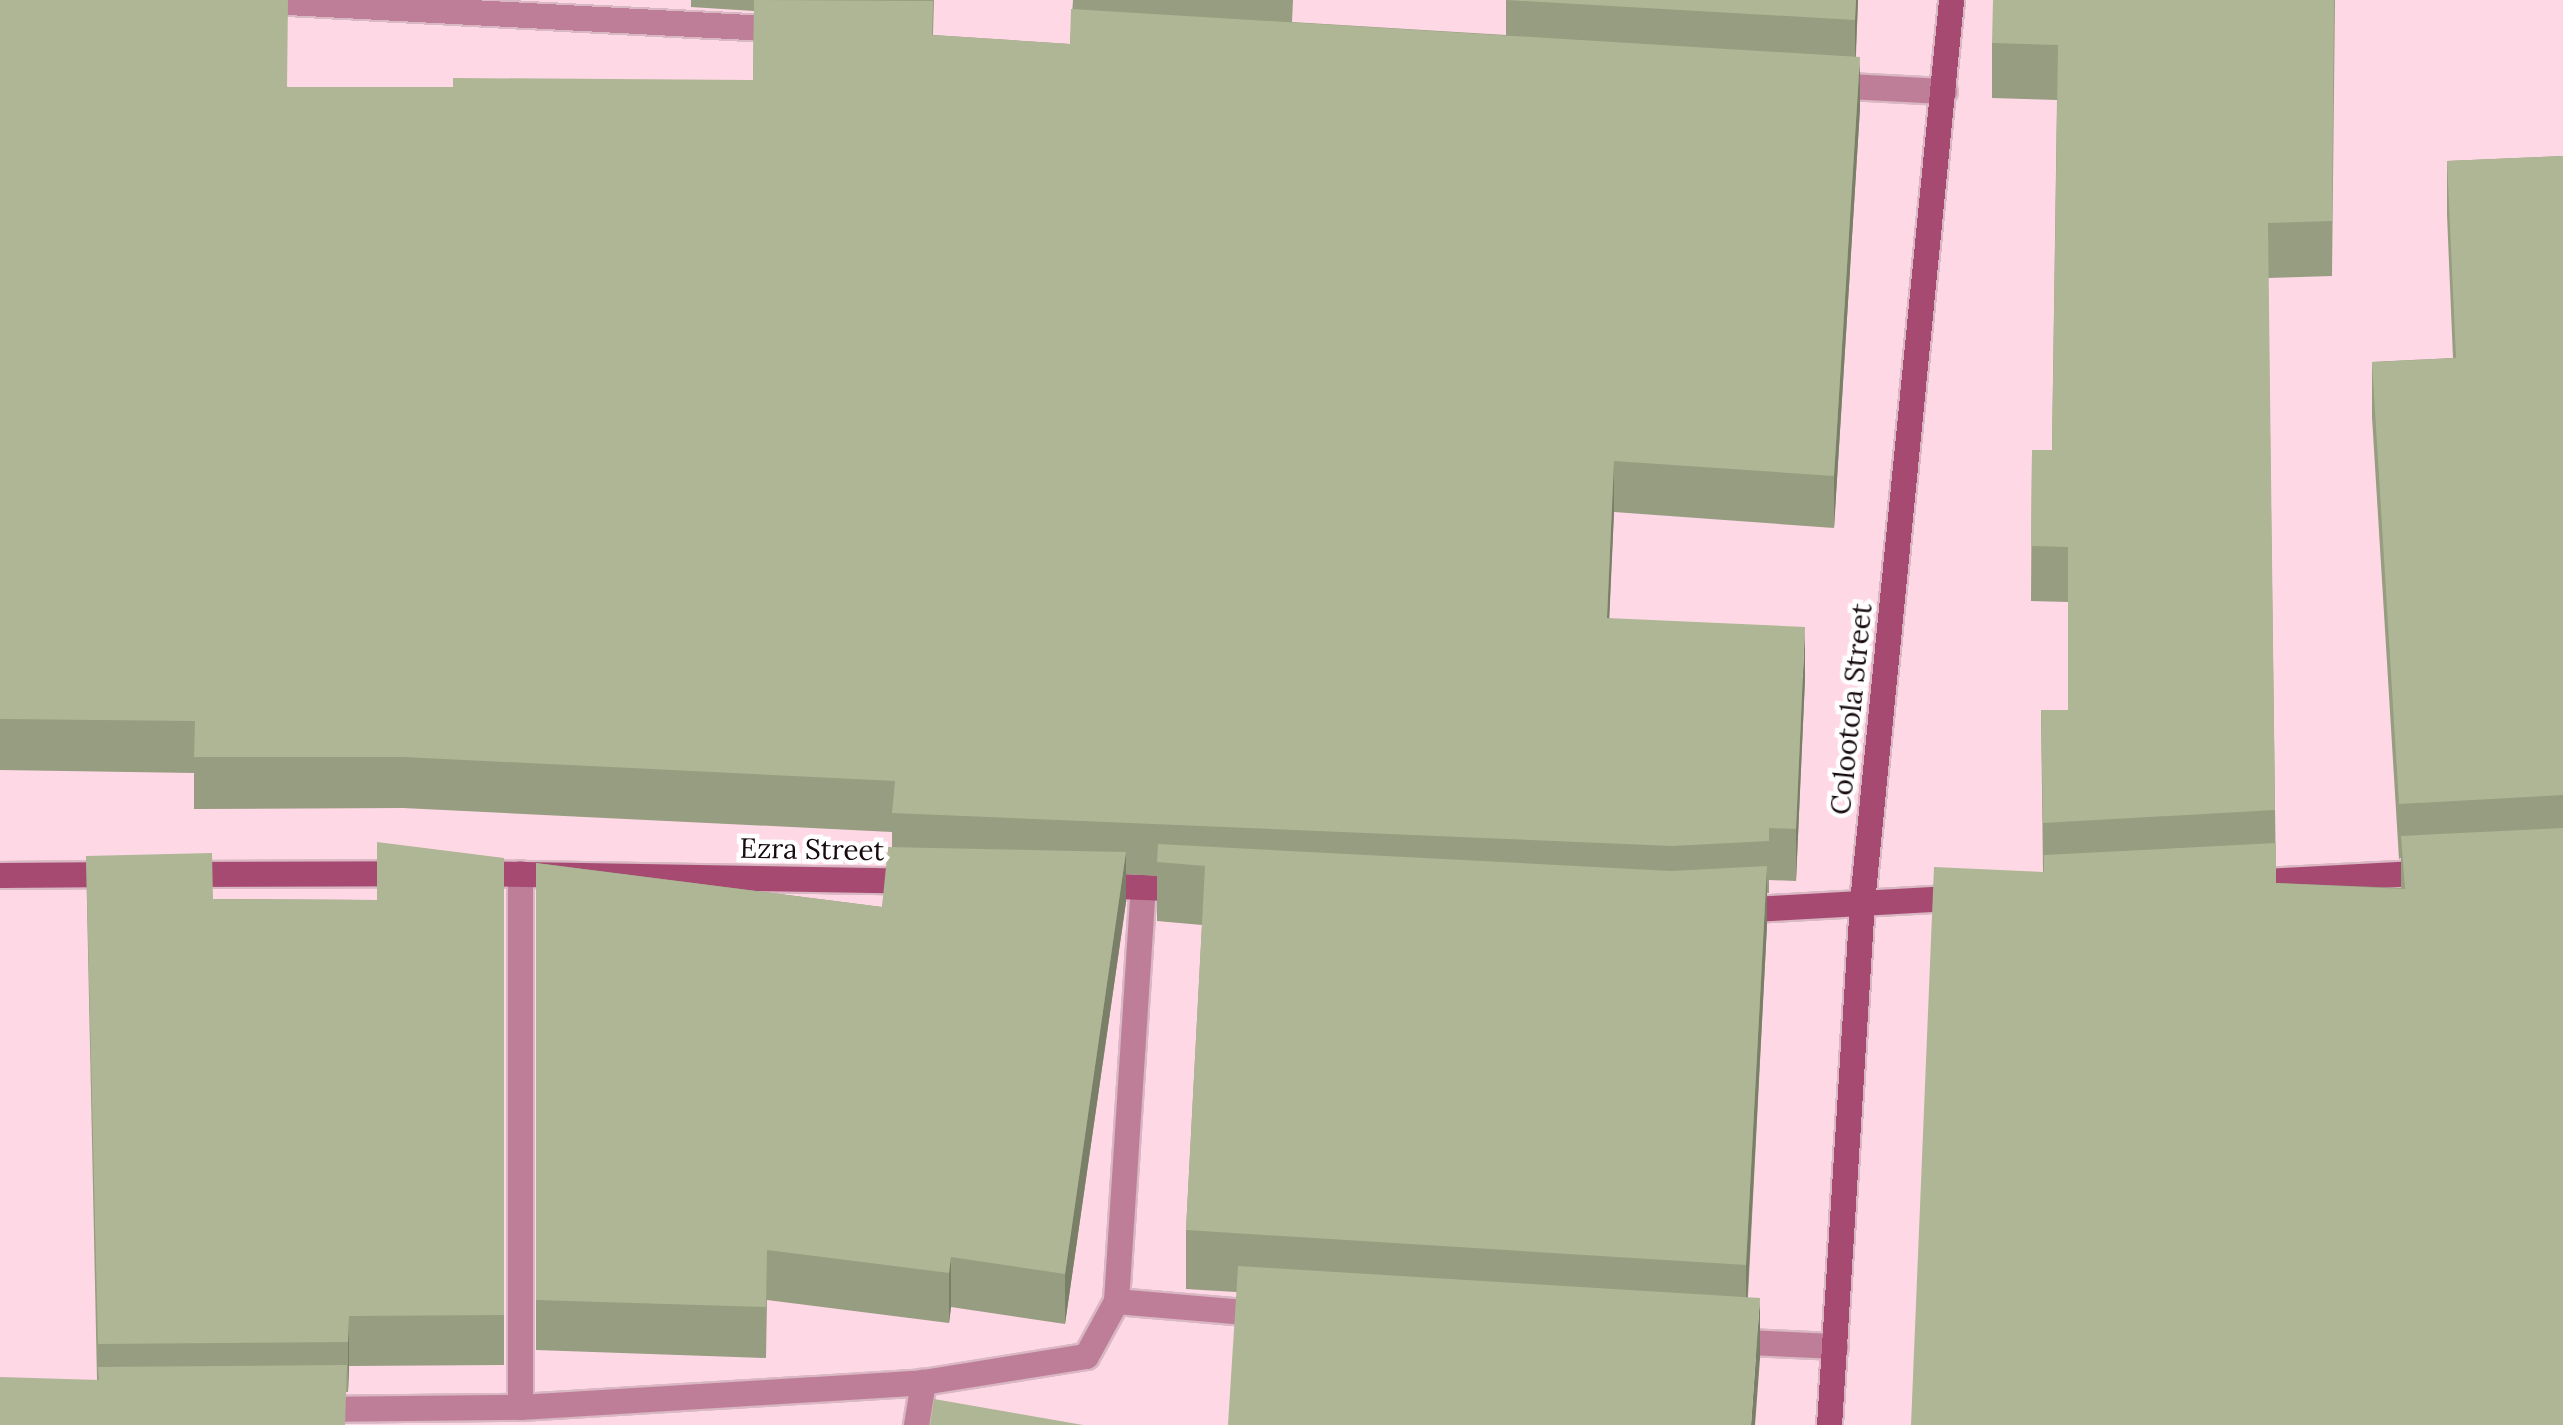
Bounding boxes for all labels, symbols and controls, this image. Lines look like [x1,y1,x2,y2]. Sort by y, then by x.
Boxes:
street label: Colootola Street [1823,602,1879,816]
street label: Ezra Street [739,831,885,867]

